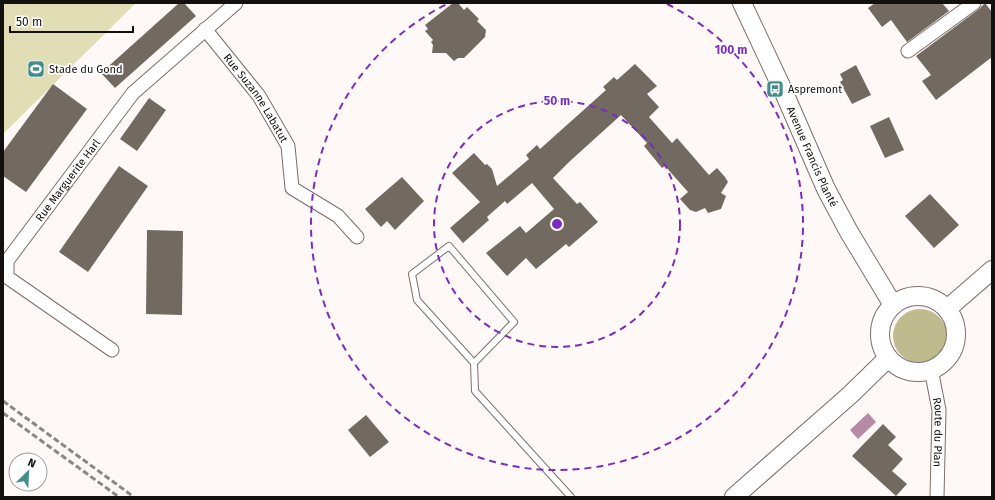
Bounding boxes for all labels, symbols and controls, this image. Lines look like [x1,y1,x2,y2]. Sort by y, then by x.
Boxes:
scale bar [10,8,133,34]
text: 50 m [16,15,42,29]
text: 100 m [715,43,747,57]
street label: Rue Suzanne Labatut [221,51,291,145]
sports icon: Stade du Gond [26,59,46,79]
place label: Stade du Gond [49,63,123,76]
bus stop icon: Aspremont [765,79,785,99]
place label: Aspremont [788,83,842,96]
text: 50 m [544,94,570,108]
street label: Avenue Francis Planté [784,104,841,209]
street label: Rue Marguerite Harl [33,136,103,224]
centre of rings [550,217,564,231]
street label: Route du Plan [930,396,945,467]
north arrow [8,452,48,492]
text: N [26,456,38,471]

